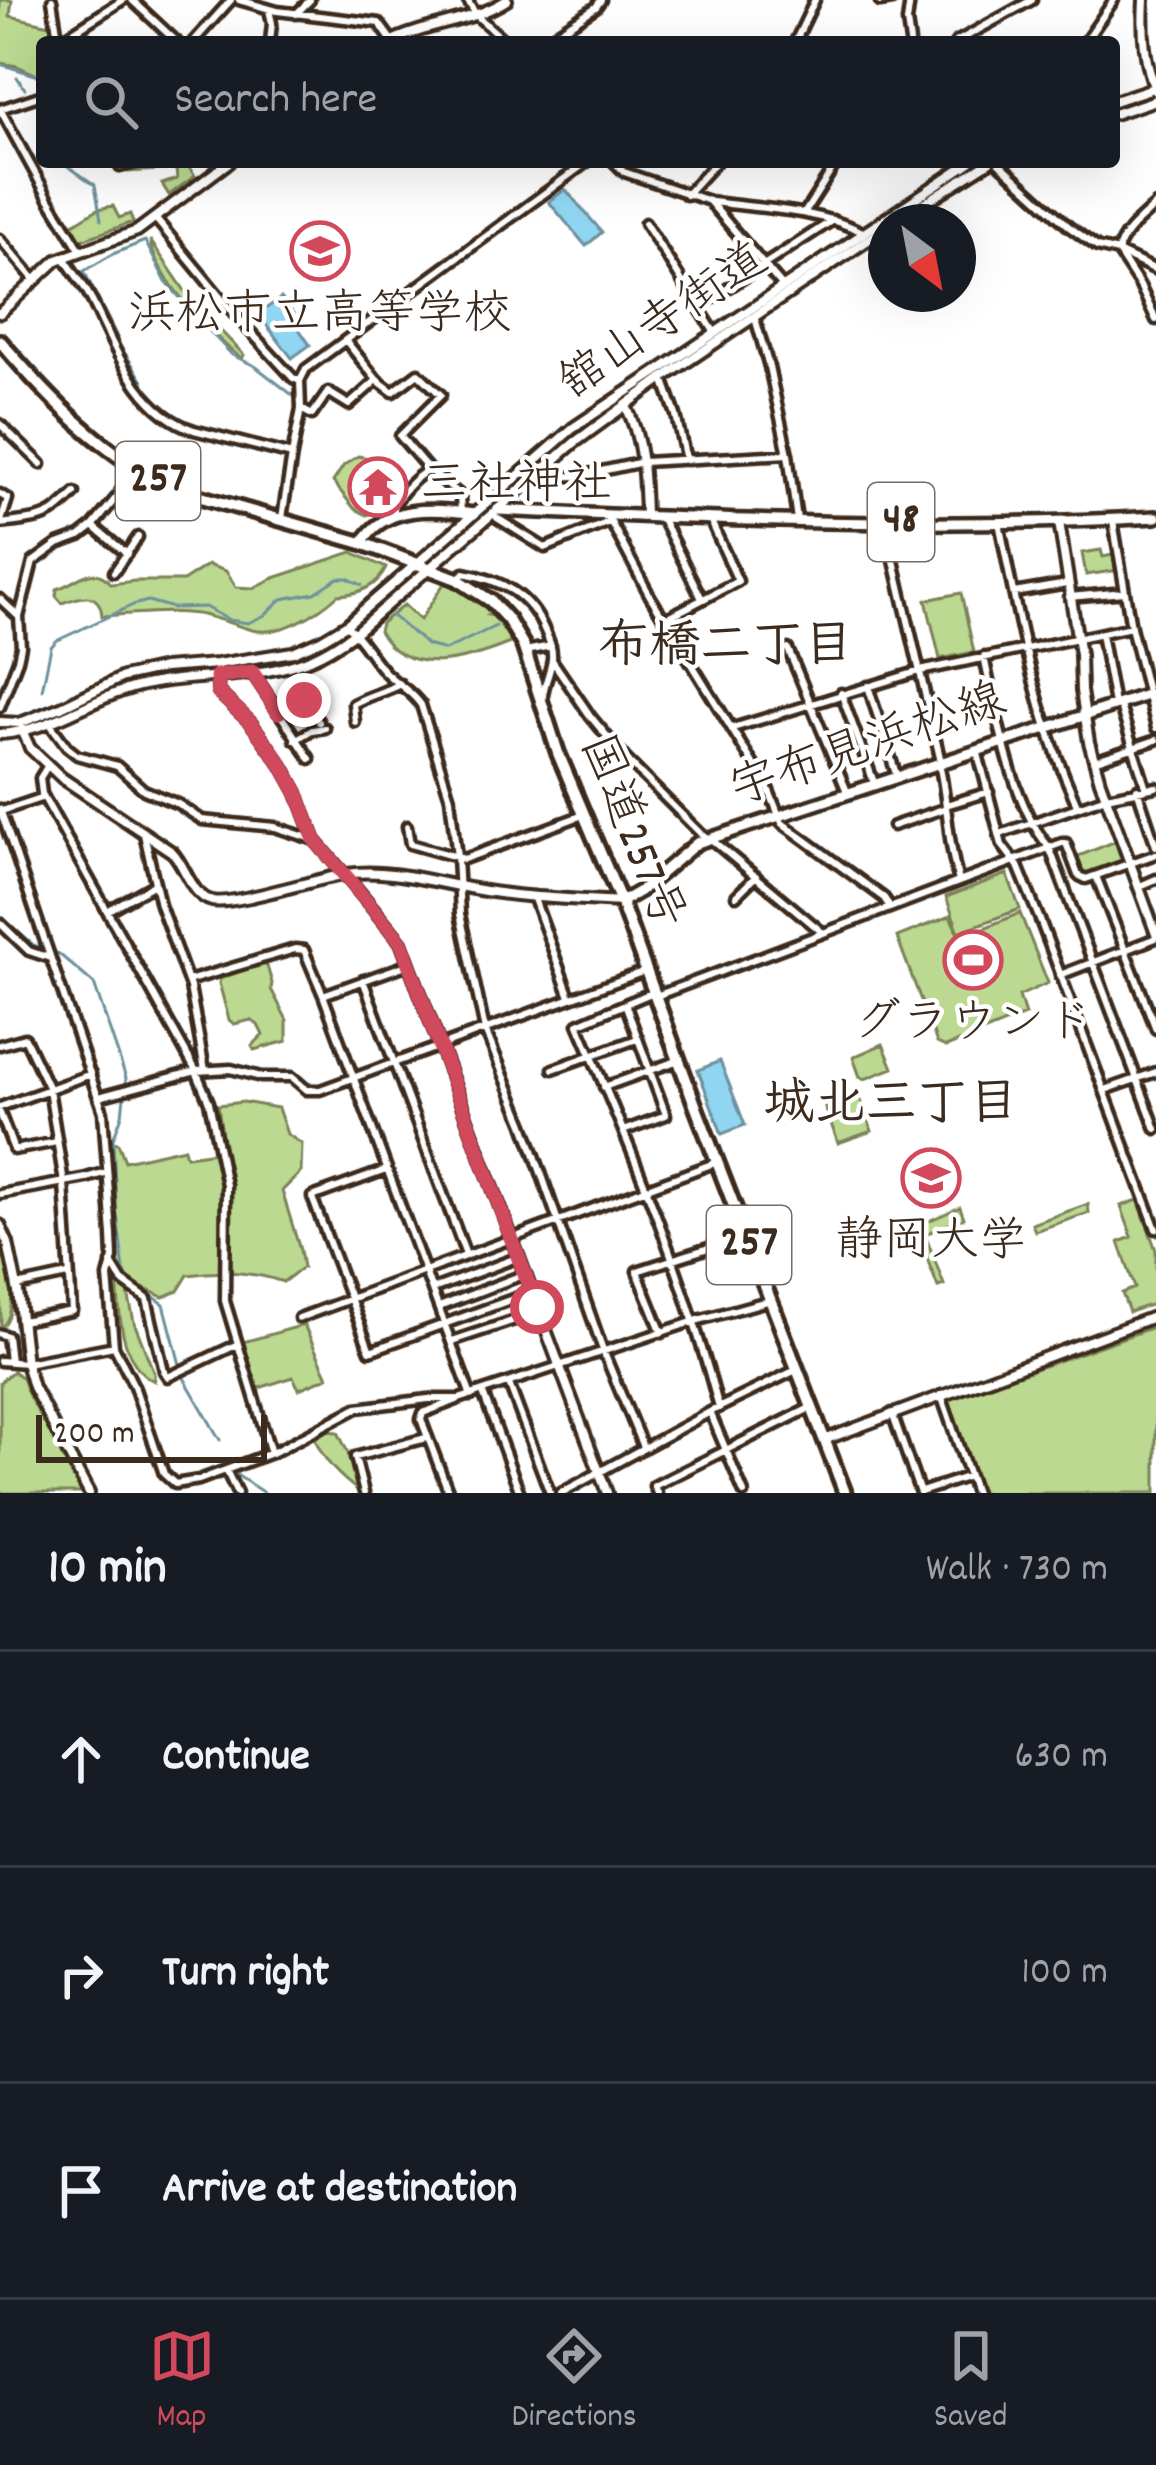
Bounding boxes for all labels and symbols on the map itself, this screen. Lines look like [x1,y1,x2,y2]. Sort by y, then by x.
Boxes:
north arrow [868,204,976,312]
school or university icon: 浜松市立高等学校 [289,220,351,282]
street label: 舘山寺街道 [546,228,784,420]
place label: 浜松市立高等学校 [128,283,512,352]
road number: 257 [116,442,200,520]
place label: 三社神社 [420,453,612,522]
temple icon: 三社神社 [347,456,409,518]
road number: 48 [868,483,934,561]
district label: 布橋二丁目 [598,614,854,686]
street label: 宇布見浜松線 [722,668,1016,828]
route end [277,673,331,727]
street label: 国道257号 [559,725,699,941]
sports icon: グラウンド [942,929,1004,991]
place label: グラウンド [853,992,1093,1061]
district label: 城北三丁目 [763,1072,1019,1144]
school or university icon: 静岡大学 [900,1147,962,1209]
road number: 257 [707,1206,791,1284]
place label: 静岡大学 [835,1210,1027,1279]
route start [510,1280,564,1334]
scale bar [36,1409,267,1462]

